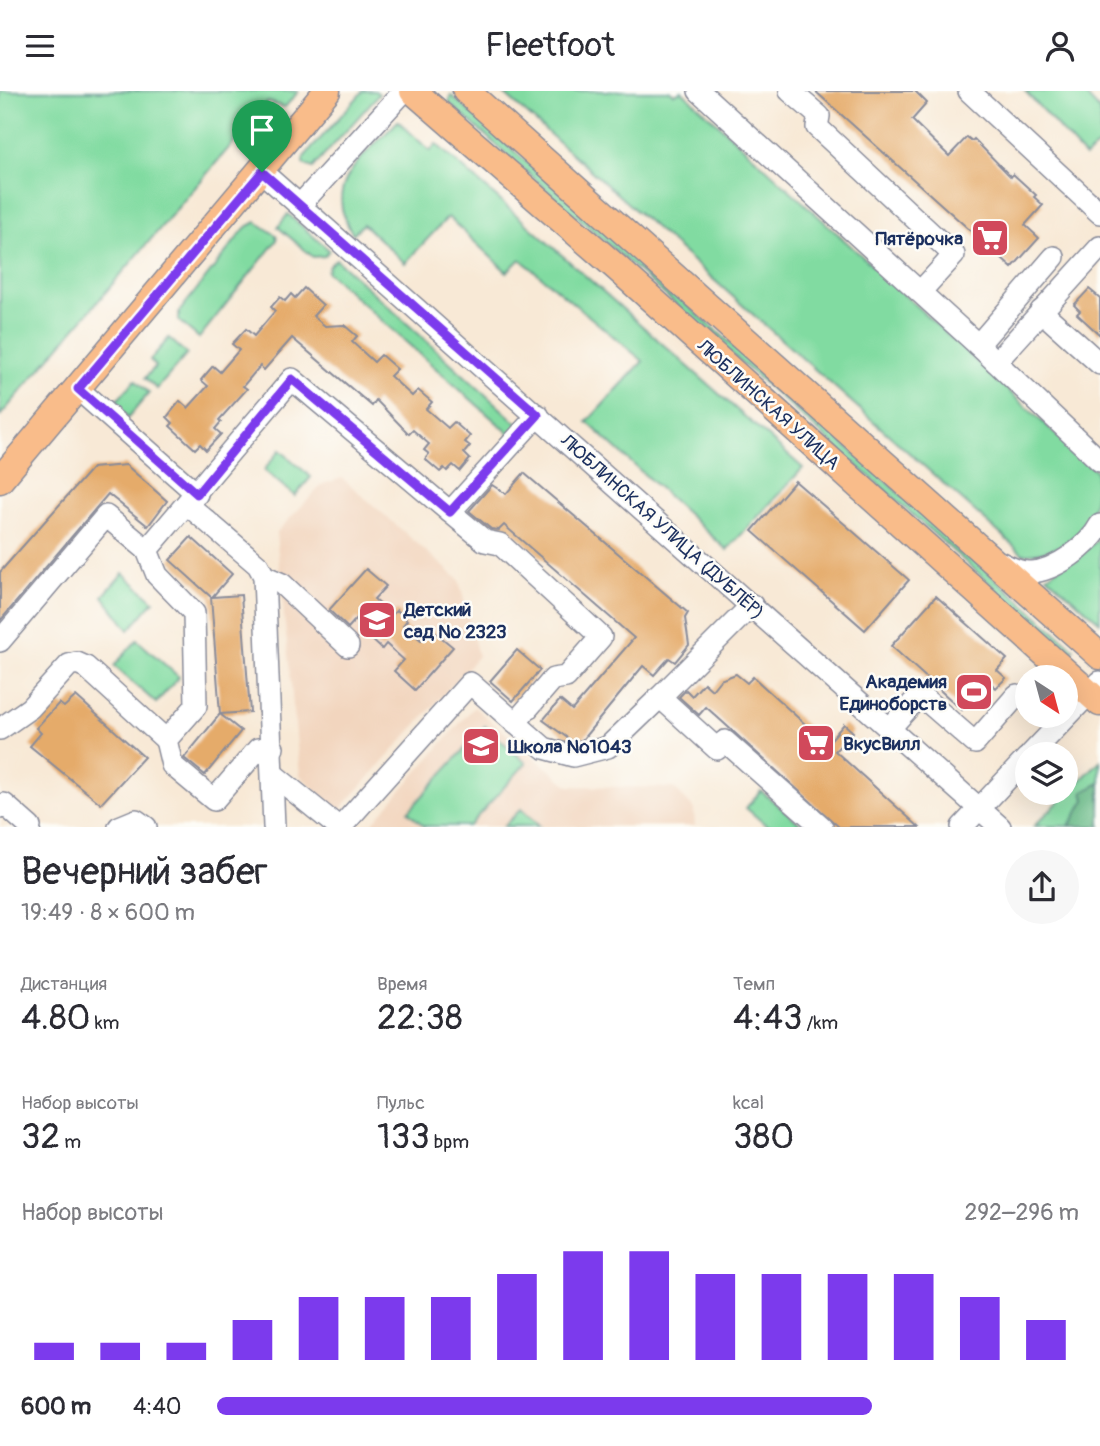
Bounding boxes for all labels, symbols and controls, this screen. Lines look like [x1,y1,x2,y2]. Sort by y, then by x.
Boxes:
text: Fleetfoot [485,26,615,66]
icon: menu [21,27,59,65]
icon: person [1041,27,1079,65]
pin [232,100,292,172]
icon: arrive [243,111,281,149]
supermarket icon: Пятёрочка [969,217,1011,259]
place label: Пятёрочка [875,227,963,251]
street label: ЛЮБЛИНСКАЯ УЛИЦА [691,334,845,475]
street label: ЛЮБЛИНСКАЯ УЛИЦА (ДУБЛЁР) [555,428,769,625]
place label: Детский сад № 2323 [403,598,507,644]
school or university icon: Детский сад № 2323 [356,599,398,641]
north arrow [1015,665,1078,728]
map controls [1015,665,1078,805]
place label: Академия Единоборств [839,670,947,716]
sports icon: Академия Единоборств [953,671,995,713]
supermarket icon: ВкусВилл [795,722,837,764]
school or university icon: Школа №1043 [460,725,502,767]
place label: ВкусВилл [843,732,921,756]
place label: Школа №1043 [507,735,632,759]
button: layers [1015,742,1078,805]
text: Вечерний забег [21,848,268,896]
button: share [1005,850,1079,924]
text: 19:49 · 8 × 600 m [21,898,195,927]
text: Дистанция [21,972,107,996]
text: Время [377,972,428,996]
text: Темп [733,972,775,996]
text: 4.80 [21,996,91,1040]
text: 22:38 [377,996,463,1040]
text: 4:43 [733,996,802,1040]
text: km [91,1011,119,1035]
text: /km [802,1011,838,1035]
text: Набор высоты [21,1091,139,1115]
text: Пульс [377,1091,425,1115]
text: kcal [733,1091,764,1115]
text: 32 [21,1115,60,1159]
text: 133 [377,1115,430,1159]
text: 380 [733,1115,794,1159]
text: m [60,1130,81,1154]
text: bpm [430,1130,469,1154]
text: Набор высоты [21,1198,163,1227]
text: 292–296 m [964,1198,1079,1227]
text: 600 m [21,1392,91,1421]
text: 4:40 [133,1392,182,1421]

